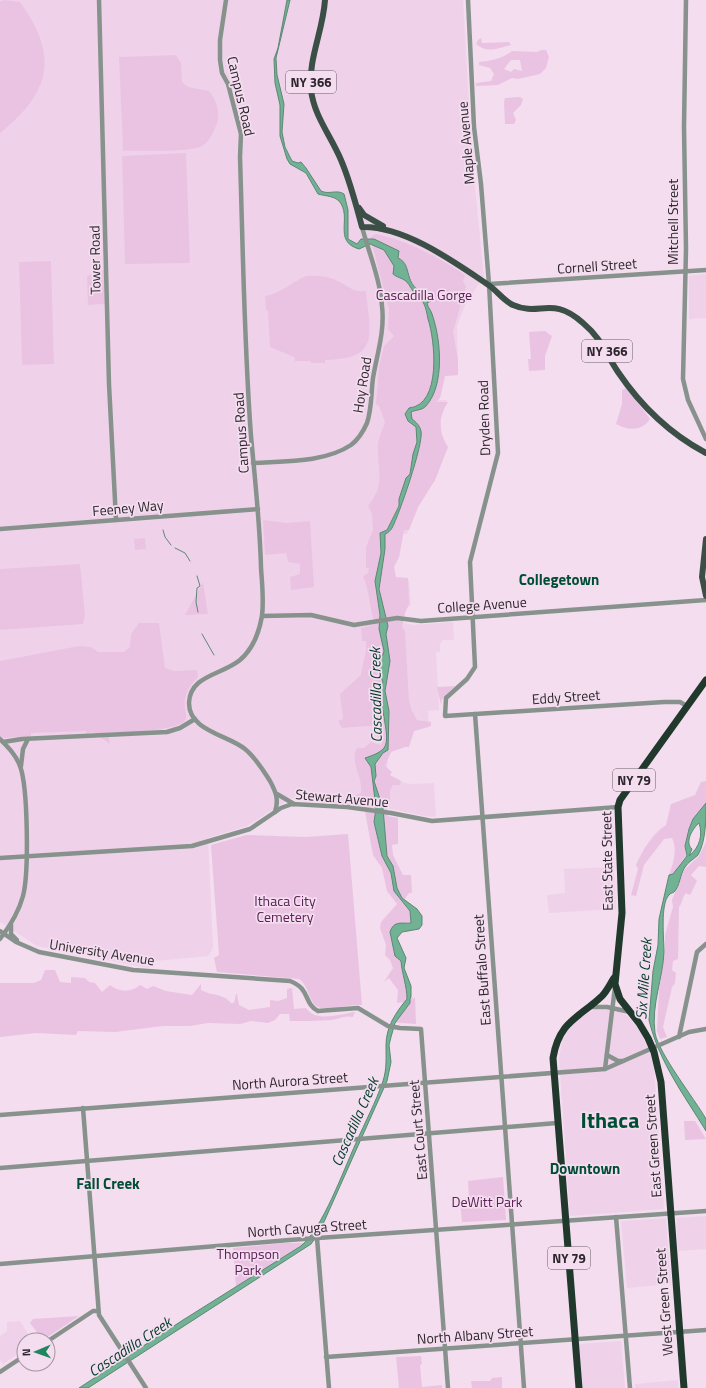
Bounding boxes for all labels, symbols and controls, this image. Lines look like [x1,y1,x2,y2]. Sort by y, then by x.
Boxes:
street label: Campus Road [222,54,261,138]
road number: NY 366 [286,71,336,93]
street label: Maple Avenue [451,101,480,185]
street label: Mitchell Street [662,179,683,265]
street label: Tower Road [83,225,106,295]
street label: Cornell Street [556,252,638,279]
park label: Cascadilla Gorge [376,284,472,305]
road number: NY 366 [582,340,632,362]
street label: Hoy Road [347,355,376,415]
street label: Dryden Road [472,380,495,456]
street label: Campus Road [227,392,254,474]
street label: Feeney Way [91,494,165,521]
district label: Collegetown [519,568,599,591]
street label: College Avenue [437,591,527,618]
water label: Cascadilla Creek [363,645,388,743]
street label: Eddy Street [531,684,601,709]
road number: NY 79 [613,769,655,791]
street label: Stewart Avenue [294,783,390,812]
street label: East State Street [595,811,618,911]
park label: Ithaca City Cemetery [254,890,316,927]
street label: East Buffalo Street [467,914,496,1026]
street label: University Avenue [48,933,156,970]
water label: Six Mile Creek [629,935,658,1020]
street label: North Aurora Street [231,1066,349,1095]
water label: Cascadilla Creek [325,1071,385,1170]
street label: East Court Street [403,1079,432,1181]
street label: East Green Street [638,1094,667,1198]
district label: Ithaca [581,1103,639,1137]
district label: Downtown [550,1157,620,1180]
district label: Fall Creek [76,1172,140,1195]
park label: DeWitt Park [451,1191,523,1212]
street label: North Cayuga Street [247,1213,367,1242]
park label: Thompson Park [217,1243,279,1280]
road number: NY 79 [548,1247,590,1269]
street label: West Green Street [649,1247,678,1357]
water label: Cascadilla Creek [84,1310,178,1382]
street label: North Albany Street [416,1320,534,1349]
north arrow [16,1332,56,1372]
text: N [18,1348,34,1356]

